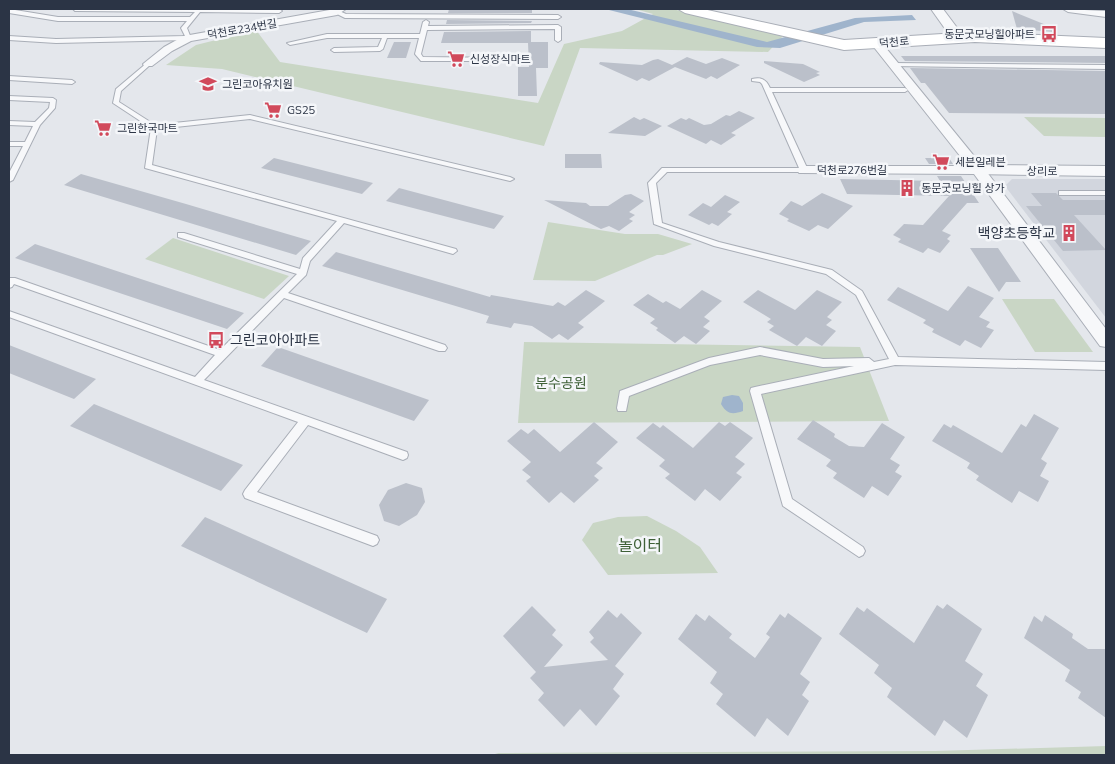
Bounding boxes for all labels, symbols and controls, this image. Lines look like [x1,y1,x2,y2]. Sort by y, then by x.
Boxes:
street label: 덕천로234번길 [206,16,278,42]
bus stop icon: 동문굿모닝힐아파트 [1039,24,1059,44]
place label: 동문굿모닝힐아파트 [944,27,1035,41]
street label: 덕천로 [878,34,910,50]
supermarket icon: 신성장식마트 [446,49,466,69]
place label: 신성장식마트 [470,52,531,66]
school or university icon: 그린코아유치원 [198,74,218,94]
place label: 그린코아유치원 [222,77,293,91]
supermarket icon: GS25 [263,100,283,120]
place label: GS25 [287,103,315,117]
supermarket icon: 그린한국마트 [93,118,113,138]
place label: 그린한국마트 [117,121,178,135]
supermarket icon: 세븐일레븐 [931,152,951,172]
place label: 세븐일레븐 [955,155,1006,169]
street label: 덕천로276번길 [817,163,887,177]
street label: 상리로 [1027,164,1057,178]
building icon: 동문굿모닝힐 상가 [897,178,917,198]
place label: 동문굿모닝힐 상가 [921,181,1005,195]
building icon: 백양초등학교 [1059,223,1079,243]
place label: 백양초등학교 [978,224,1055,242]
bus stop icon: 그린코아아파트 [206,330,226,350]
place label: 그린코아아파트 [230,331,320,349]
park label: 분수공원 [535,374,587,392]
park label: 놀이터 [618,535,662,555]

